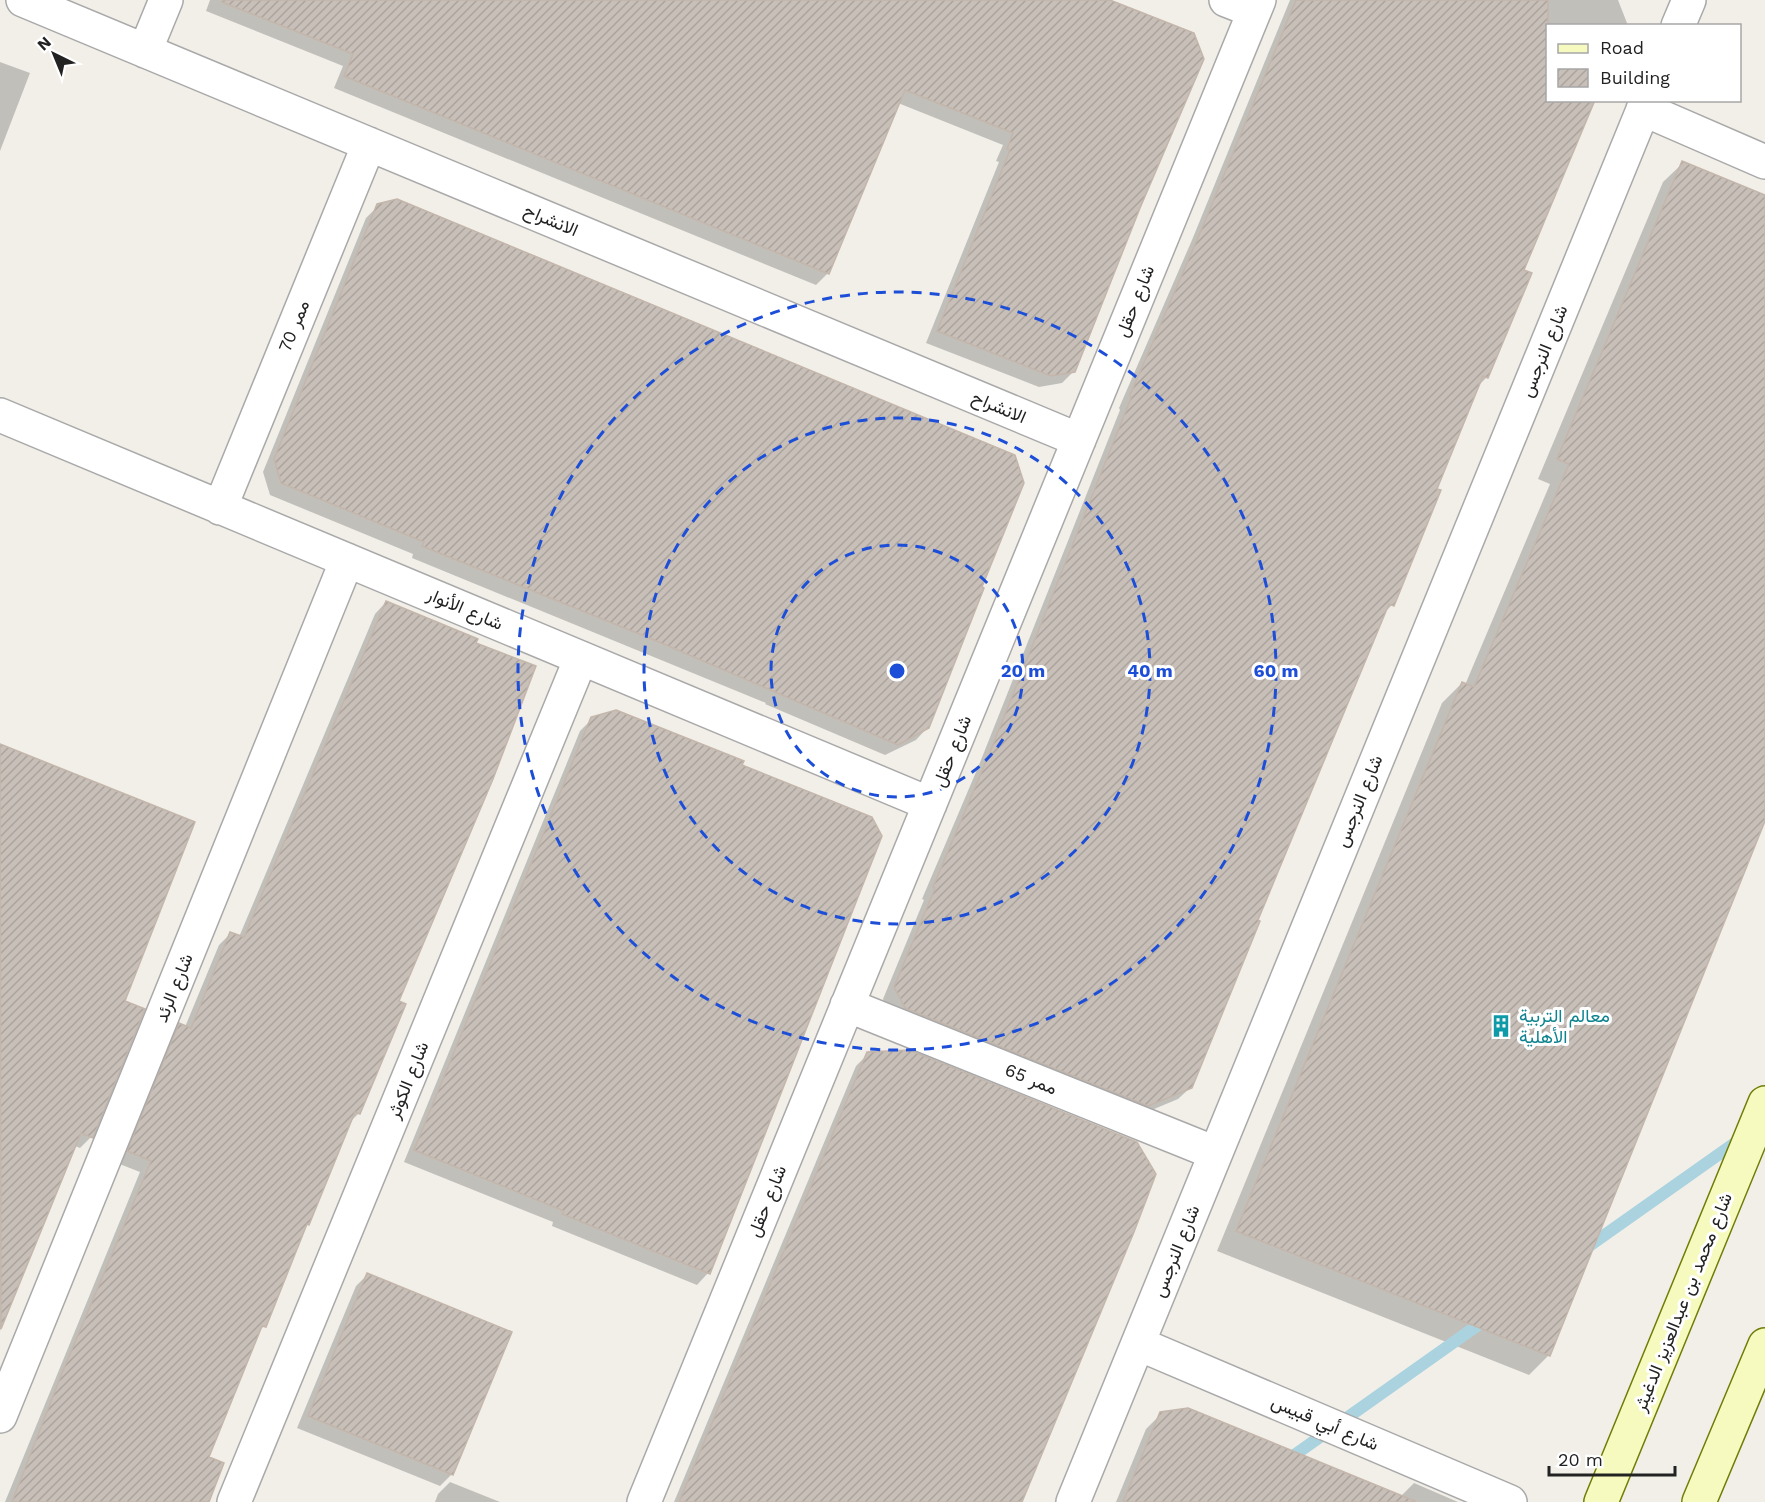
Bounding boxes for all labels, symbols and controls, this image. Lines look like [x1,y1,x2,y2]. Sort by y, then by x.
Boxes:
north arrow [24,24,84,84]
legend [1546,24,1741,102]
text: N [33,32,55,54]
text: Road [1600,37,1644,58]
text: Building [1600,67,1670,88]
street label: الانشراح [520,199,581,242]
street label: شارع حقل [1111,262,1160,340]
street label: ممر 70 [274,297,314,355]
street label: شارع النرجس [1516,302,1573,401]
street label: الانشراح [968,386,1029,429]
street label: شارع الأنوار [422,583,506,636]
text: 20 m [1001,660,1045,681]
text: 40 m [1127,660,1173,681]
text: 60 m [1254,660,1298,681]
centre of rings [887,661,907,681]
street label: شارع حقل [928,712,977,790]
street label: شارع النرجس [1331,752,1388,851]
street label: شارع الرئد [150,950,199,1026]
place label: معالم التربية الأهلية [1519,1005,1610,1047]
building icon: معالم التربية الأهلية [1488,1013,1514,1039]
street label: شارع الكوثر [382,1038,434,1123]
street label: ممر 65 [1002,1059,1060,1099]
street label: شارع حقل [743,1162,792,1240]
street label: شارع محمد بن عبدالعزيز الدغيثر [1629,1189,1738,1416]
street label: شارع النرجس [1148,1202,1205,1301]
street label: شارع أبي قبيس [1266,1390,1382,1459]
scale bar [1549,1439,1675,1477]
text: 20 m [1558,1449,1603,1470]

